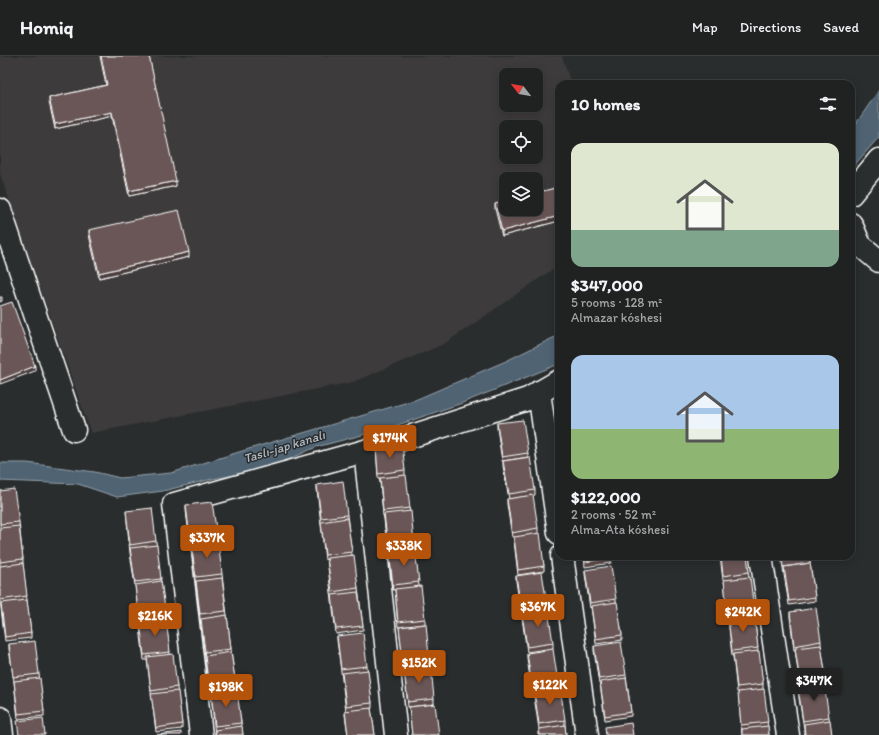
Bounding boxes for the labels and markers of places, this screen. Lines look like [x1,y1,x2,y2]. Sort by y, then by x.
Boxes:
pin: $174K [362,425,418,459]
pin: $337K [179,525,235,559]
pin: $338K [376,533,432,567]
pin: $367K [510,594,566,628]
pin: $242K [715,599,771,633]
pin: $216K [127,603,183,637]
pin: $152K [391,650,447,684]
pin: $347K [786,668,842,702]
pin: $122K [522,672,578,706]
pin: $198K [198,674,254,708]

